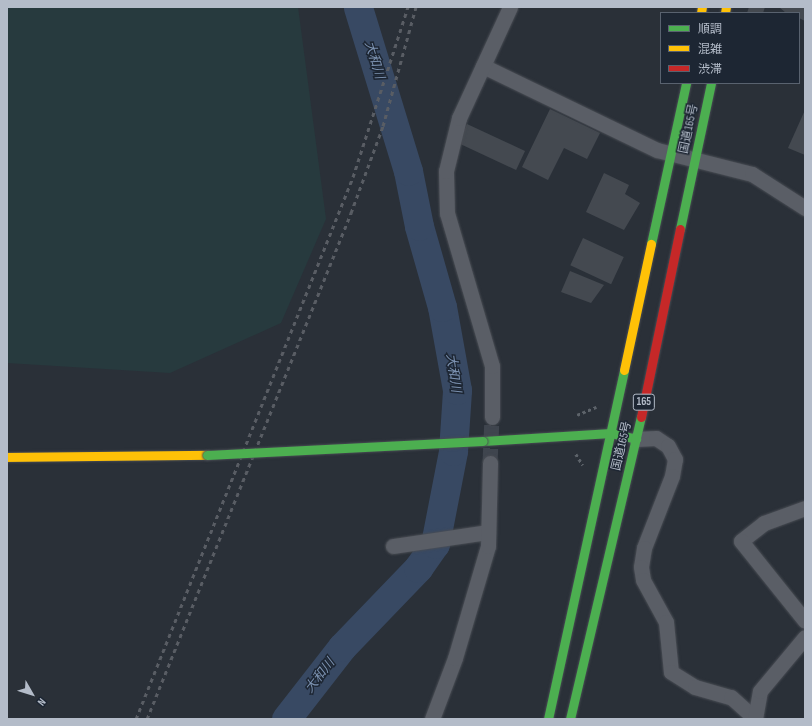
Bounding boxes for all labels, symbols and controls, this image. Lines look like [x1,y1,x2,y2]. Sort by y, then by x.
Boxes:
legend [660,12,800,84]
text: 順調 [698,22,722,37]
water label: 大和川 [361,39,387,81]
text: 混雑 [698,42,722,57]
text: 渋滞 [698,62,722,77]
street label: 国道165号 [677,103,701,155]
water label: 大和川 [443,353,463,393]
road number: 165 [632,393,656,411]
street label: 国道165号 [609,420,635,472]
water label: 大和川 [302,656,338,696]
north arrow [12,674,52,714]
text: N [35,695,49,708]

